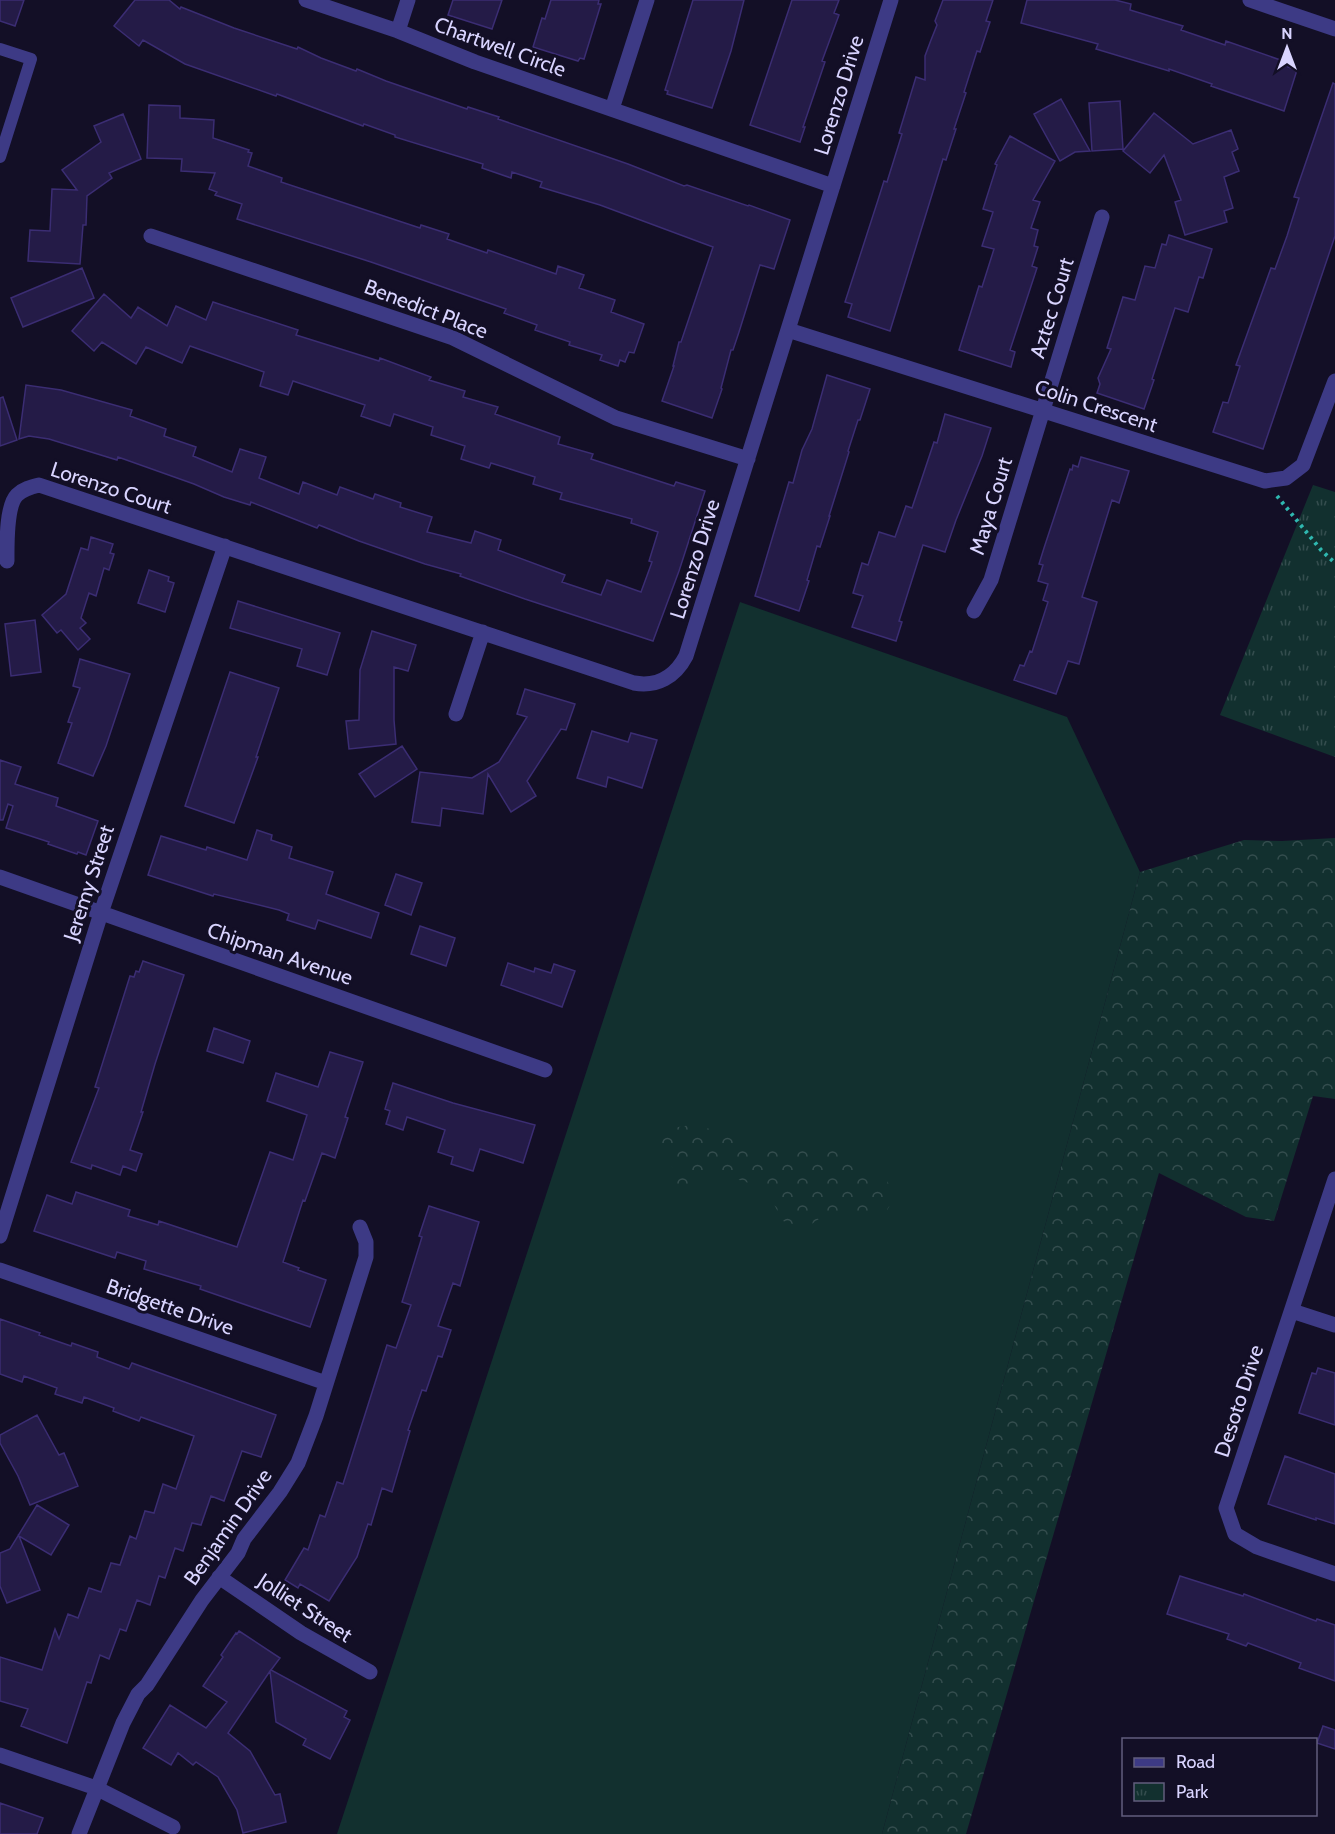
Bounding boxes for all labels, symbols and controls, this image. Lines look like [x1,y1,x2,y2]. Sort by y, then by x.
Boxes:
street label: Chartwell Circle [431,11,570,82]
north arrow [1257,18,1317,78]
text: N [1281,24,1293,43]
street label: Lorenzo Drive [808,32,869,158]
street label: Aztec Court [1024,255,1079,361]
street label: Benedict Place [361,274,492,344]
street label: Colin Crescent [1032,374,1161,437]
street label: Maya Court [964,454,1017,558]
street label: Lorenzo Court [48,456,175,519]
street label: Lorenzo Drive [664,496,725,622]
street label: Jeremy Street [58,822,119,945]
street label: Chipman Avenue [204,917,356,990]
street label: Bridgette Drive [103,1273,237,1340]
street label: Desoto Drive [1209,1341,1268,1460]
street label: Benjamin Drive [178,1464,278,1590]
street label: Jolliet Street [253,1567,357,1647]
legend [1122,1738,1317,1816]
text: Road [1176,1751,1215,1773]
text: Park [1176,1781,1209,1803]

